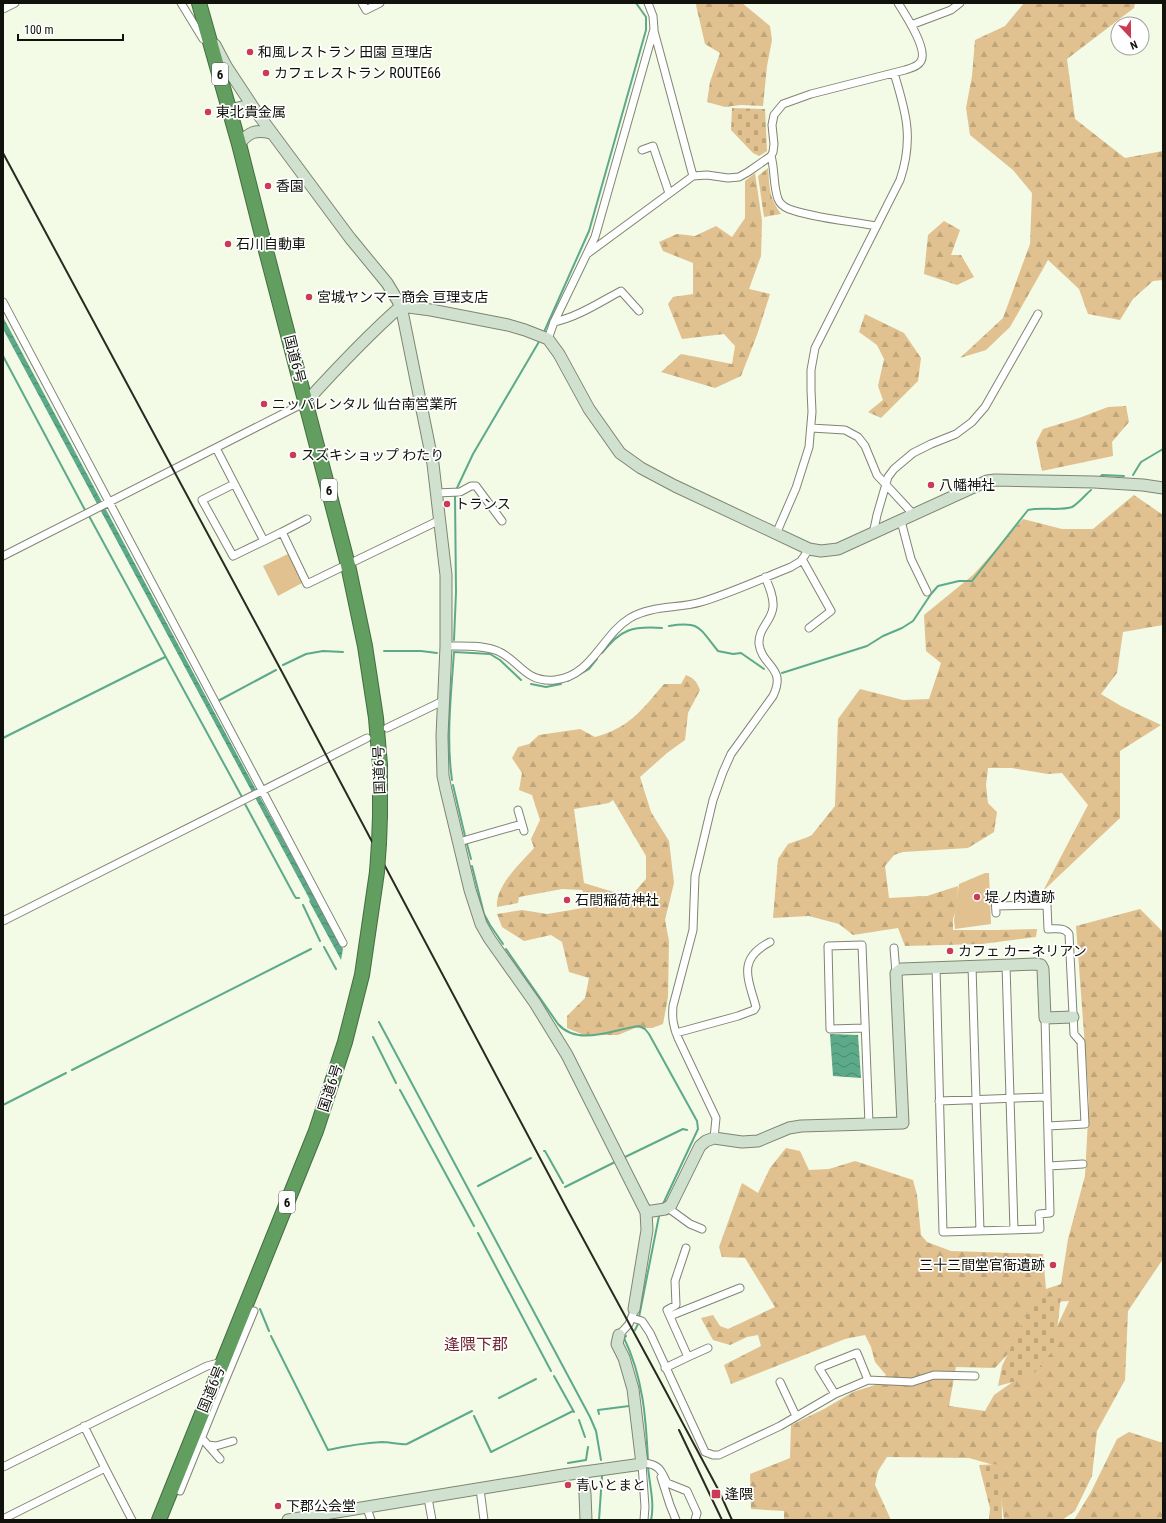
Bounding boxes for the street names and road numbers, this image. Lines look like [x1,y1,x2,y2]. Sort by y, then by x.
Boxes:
road number: 6 [212,63,228,85]
street label: 国道6号 [281,333,309,385]
road number: 6 [321,479,337,501]
street label: 国道6号 [370,745,388,795]
street label: 国道6号 [315,1062,345,1114]
road number: 6 [279,1191,295,1213]
street label: 国道6号 [194,1363,228,1415]

